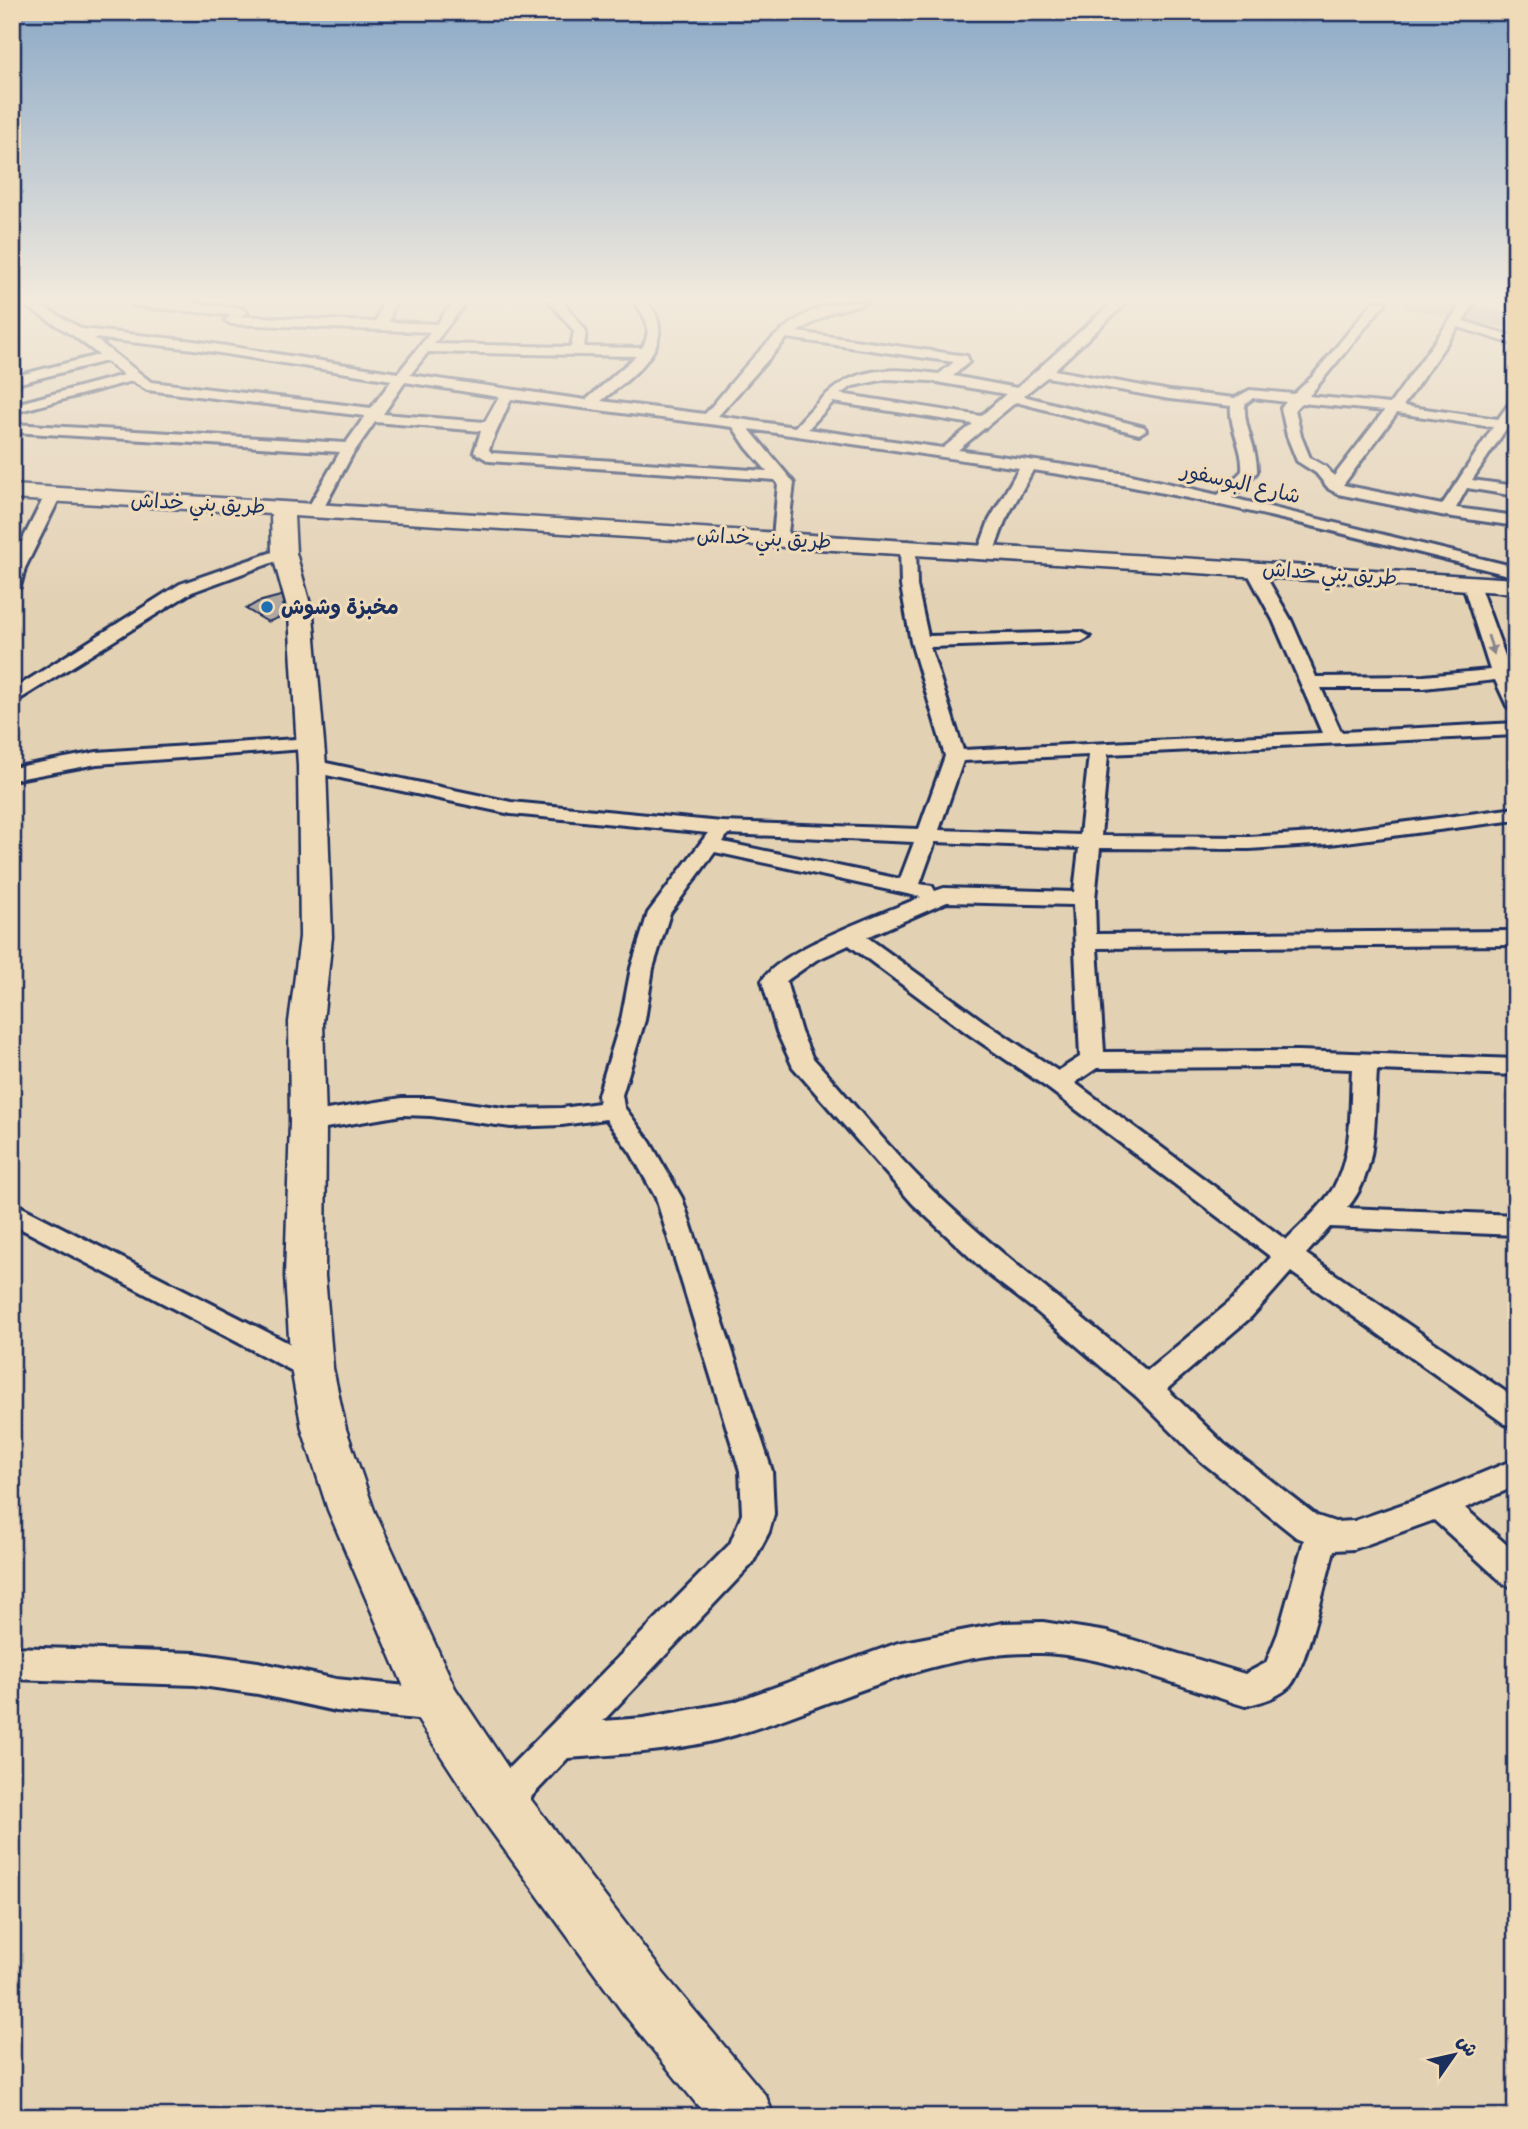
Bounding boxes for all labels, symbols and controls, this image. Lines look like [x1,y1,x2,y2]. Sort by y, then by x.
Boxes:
street label: شارع البوسفور [1177,456,1303,511]
street label: طريق بني خداش [130,486,266,526]
street label: طريق بني خداش [696,521,832,561]
street label: طريق بني خداش [1261,555,1398,597]
place label: مخبزة وشوش [281,594,399,620]
marker: مخبزة وشوش [259,599,275,615]
one-way arrow [1486,634,1497,655]
north arrow [1420,2021,1490,2090]
text: ش [1451,2031,1483,2062]

